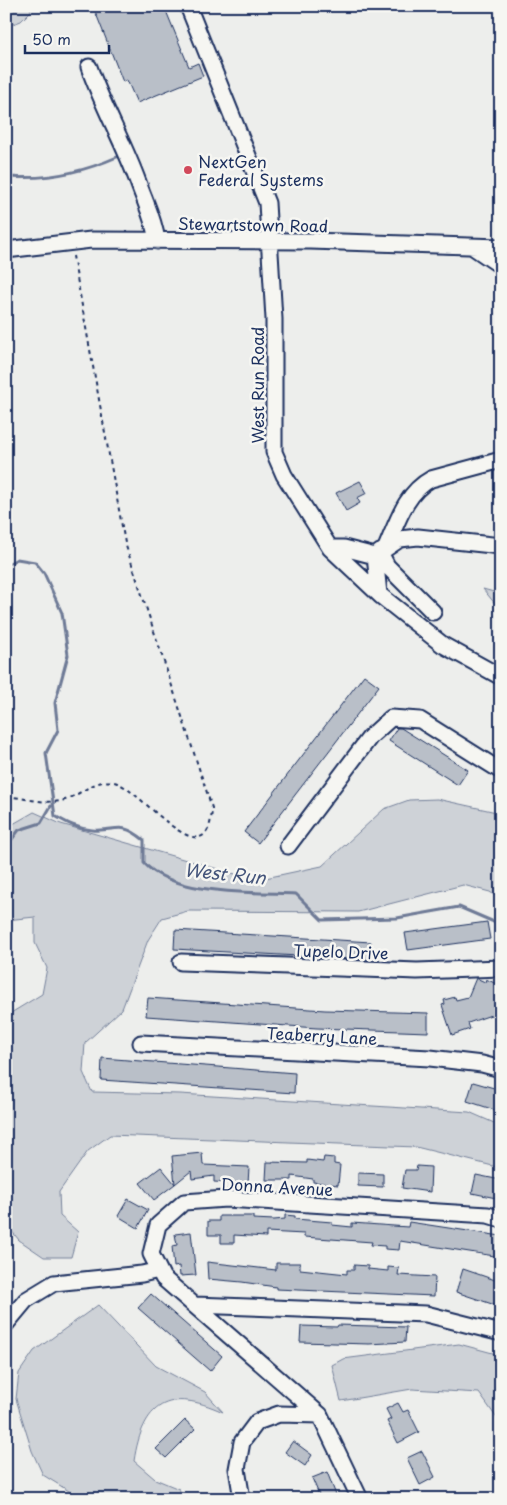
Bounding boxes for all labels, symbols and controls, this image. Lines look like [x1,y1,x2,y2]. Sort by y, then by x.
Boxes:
scale bar [25,22,109,54]
text: 50 m [32,27,71,50]
place label: NextGen Federal Systems [198,149,324,191]
marker: NextGen Federal Systems [182,164,194,176]
street label: Stewartstown Road [178,211,328,237]
street label: West Run Road [245,327,269,443]
water label: West Run [183,855,268,891]
street label: Tupelo Drive [293,937,389,965]
street label: Teaberry Lane [266,1020,378,1050]
street label: Donna Avenue [220,1171,334,1201]

